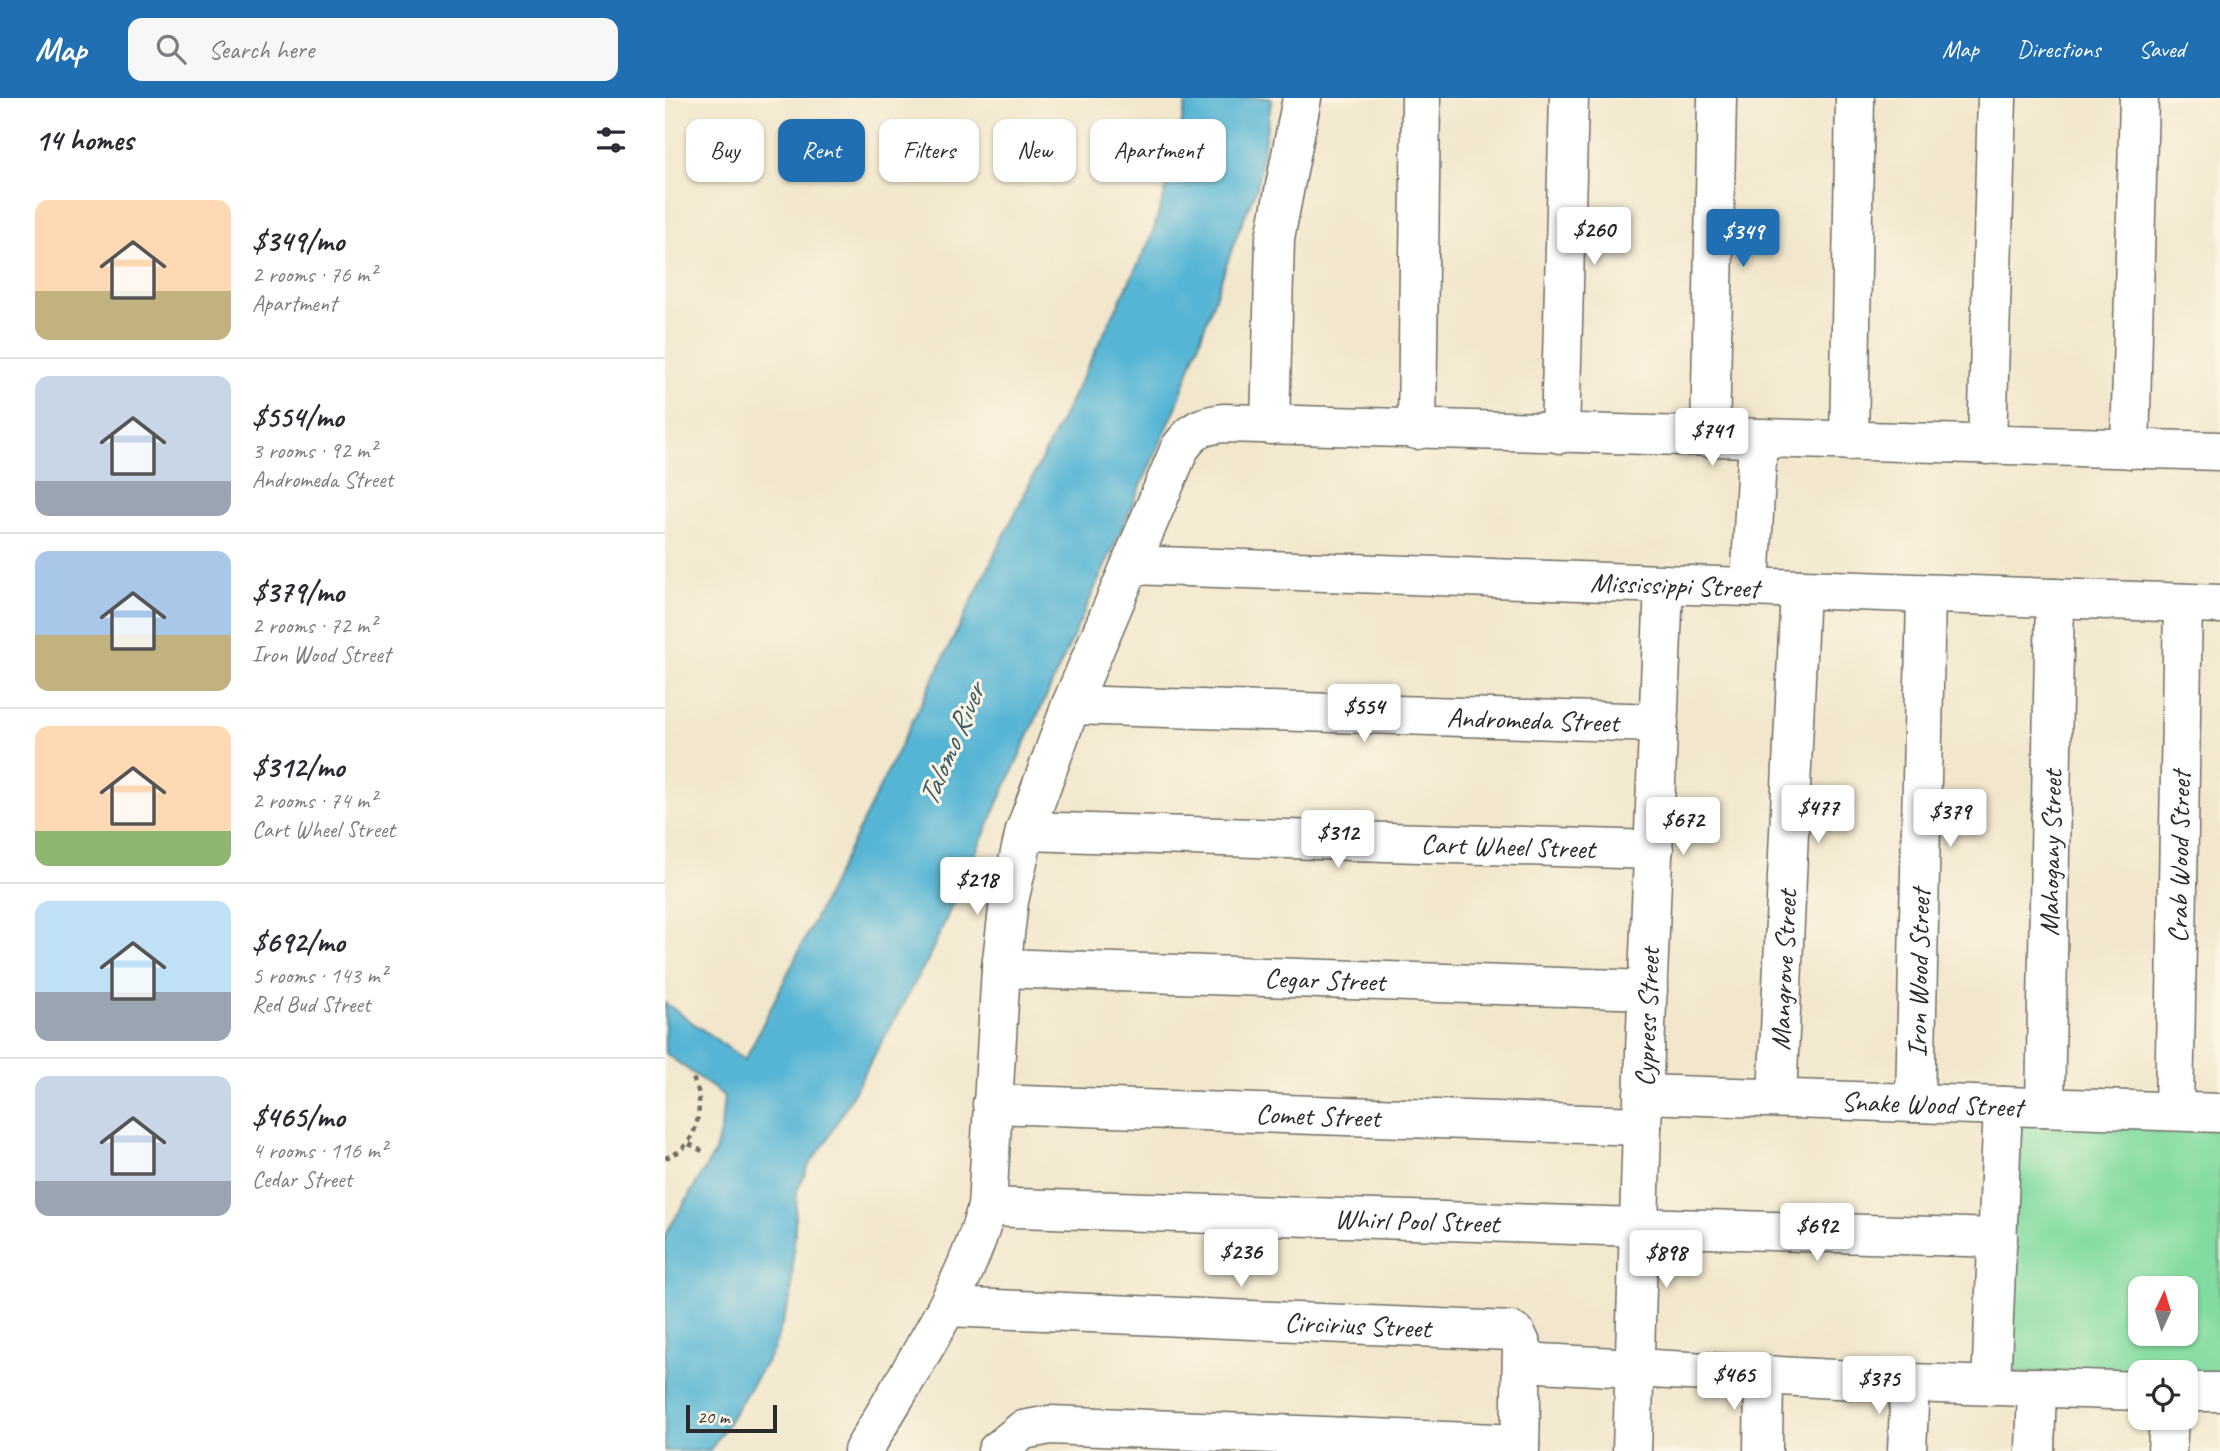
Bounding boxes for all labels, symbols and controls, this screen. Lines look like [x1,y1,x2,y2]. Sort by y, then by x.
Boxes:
search box [128,18,618,81]
text: Map [35,28,86,70]
icon: search [152,30,190,68]
text: Search here [208,33,314,66]
text: Map [1942,34,1979,64]
text: Directions [2017,34,2100,64]
text: Saved [2138,34,2185,64]
chip: Buy [686,119,764,182]
chip: Rent [778,119,865,182]
chip: Filters [879,119,979,182]
chip: New [993,119,1076,182]
chip: Apartment [1090,119,1226,182]
text: 14 homes [35,121,133,159]
icon: filters [592,121,630,159]
pin: $260 [1553,208,1635,267]
pin: $349 [1702,209,1784,269]
text: $260 [1573,215,1615,244]
text: $349 [1722,217,1764,246]
text: $349/mo [252,222,344,260]
icon: home [91,228,175,312]
text: 2 rooms · 76 m² [252,260,376,289]
text: Apartment [252,289,337,318]
text: $554/mo [252,398,343,436]
icon: home [91,404,175,488]
pin: $741 [1671,408,1753,468]
text: $741 [1691,416,1733,445]
text: 3 rooms · 92 m² [252,436,376,465]
text: Andromeda Street [252,465,393,494]
street label: Mississippi Street [1590,564,1763,605]
text: $379/mo [252,573,344,611]
icon: home [91,579,175,663]
text: 2 rooms · 72 m² [252,611,376,640]
text: Iron Wood Street [252,640,390,669]
water label: Talomo River [908,674,996,811]
pin: $554 [1323,684,1405,744]
text: $554 [1344,692,1384,721]
street label: Andromeda Street [1446,699,1622,739]
text: $312/mo [252,748,344,786]
icon: home [91,754,175,838]
street label: Mahogany Street [2031,767,2069,936]
street label: Crab Wood Street [2159,767,2198,943]
text: 2 rooms · 74 m² [252,786,376,815]
pin: $477 [1777,786,1859,845]
pin: $379 [1909,790,1991,849]
text: $477 [1797,793,1839,822]
text: $379 [1929,797,1971,826]
pin: $672 [1642,798,1724,857]
text: $672 [1662,805,1704,834]
pin: $312 [1297,810,1379,870]
text: Cart Wheel Street [252,815,395,844]
text: $312 [1317,818,1359,847]
street label: Cart Wheel Street [1420,825,1598,866]
pin: $218 [936,858,1018,917]
text: $218 [956,865,998,894]
street label: Iron Wood Street [1898,885,1937,1058]
street label: Mangrove Street [1762,886,1804,1051]
text: $692/mo [252,923,345,961]
icon: home [91,929,175,1013]
street label: Cypress Street [1626,944,1667,1087]
street label: Cegar Street [1264,959,1389,999]
text: 5 rooms · 143 m² [252,961,387,990]
text: Red Bud Street [252,990,370,1019]
street label: Snake Wood Street [1840,1083,2027,1124]
street label: Comet Street [1255,1095,1383,1135]
text: $465/mo [252,1098,345,1136]
icon: home [91,1104,175,1188]
text: 4 rooms · 116 m² [252,1136,387,1165]
text: Cedar Street [252,1165,352,1194]
street label: Whirl Pool Street [1334,1200,1502,1240]
pin: $692 [1776,1204,1858,1263]
text: $692 [1796,1211,1838,1240]
pin: $236 [1200,1230,1282,1289]
pin: $898 [1625,1230,1707,1290]
text: $236 [1220,1237,1262,1266]
text: $898 [1645,1238,1687,1267]
north arrow [2128,1276,2198,1346]
map controls [2128,1276,2198,1430]
street label: Circirius Street [1284,1304,1434,1345]
pin: $465 [1693,1352,1775,1412]
pin: $375 [1838,1356,1920,1416]
text: $465 [1713,1360,1755,1389]
button: locate [2128,1360,2198,1430]
text: $375 [1859,1364,1899,1393]
scale bar [686,1402,777,1434]
text: 20 m [697,1405,729,1429]

